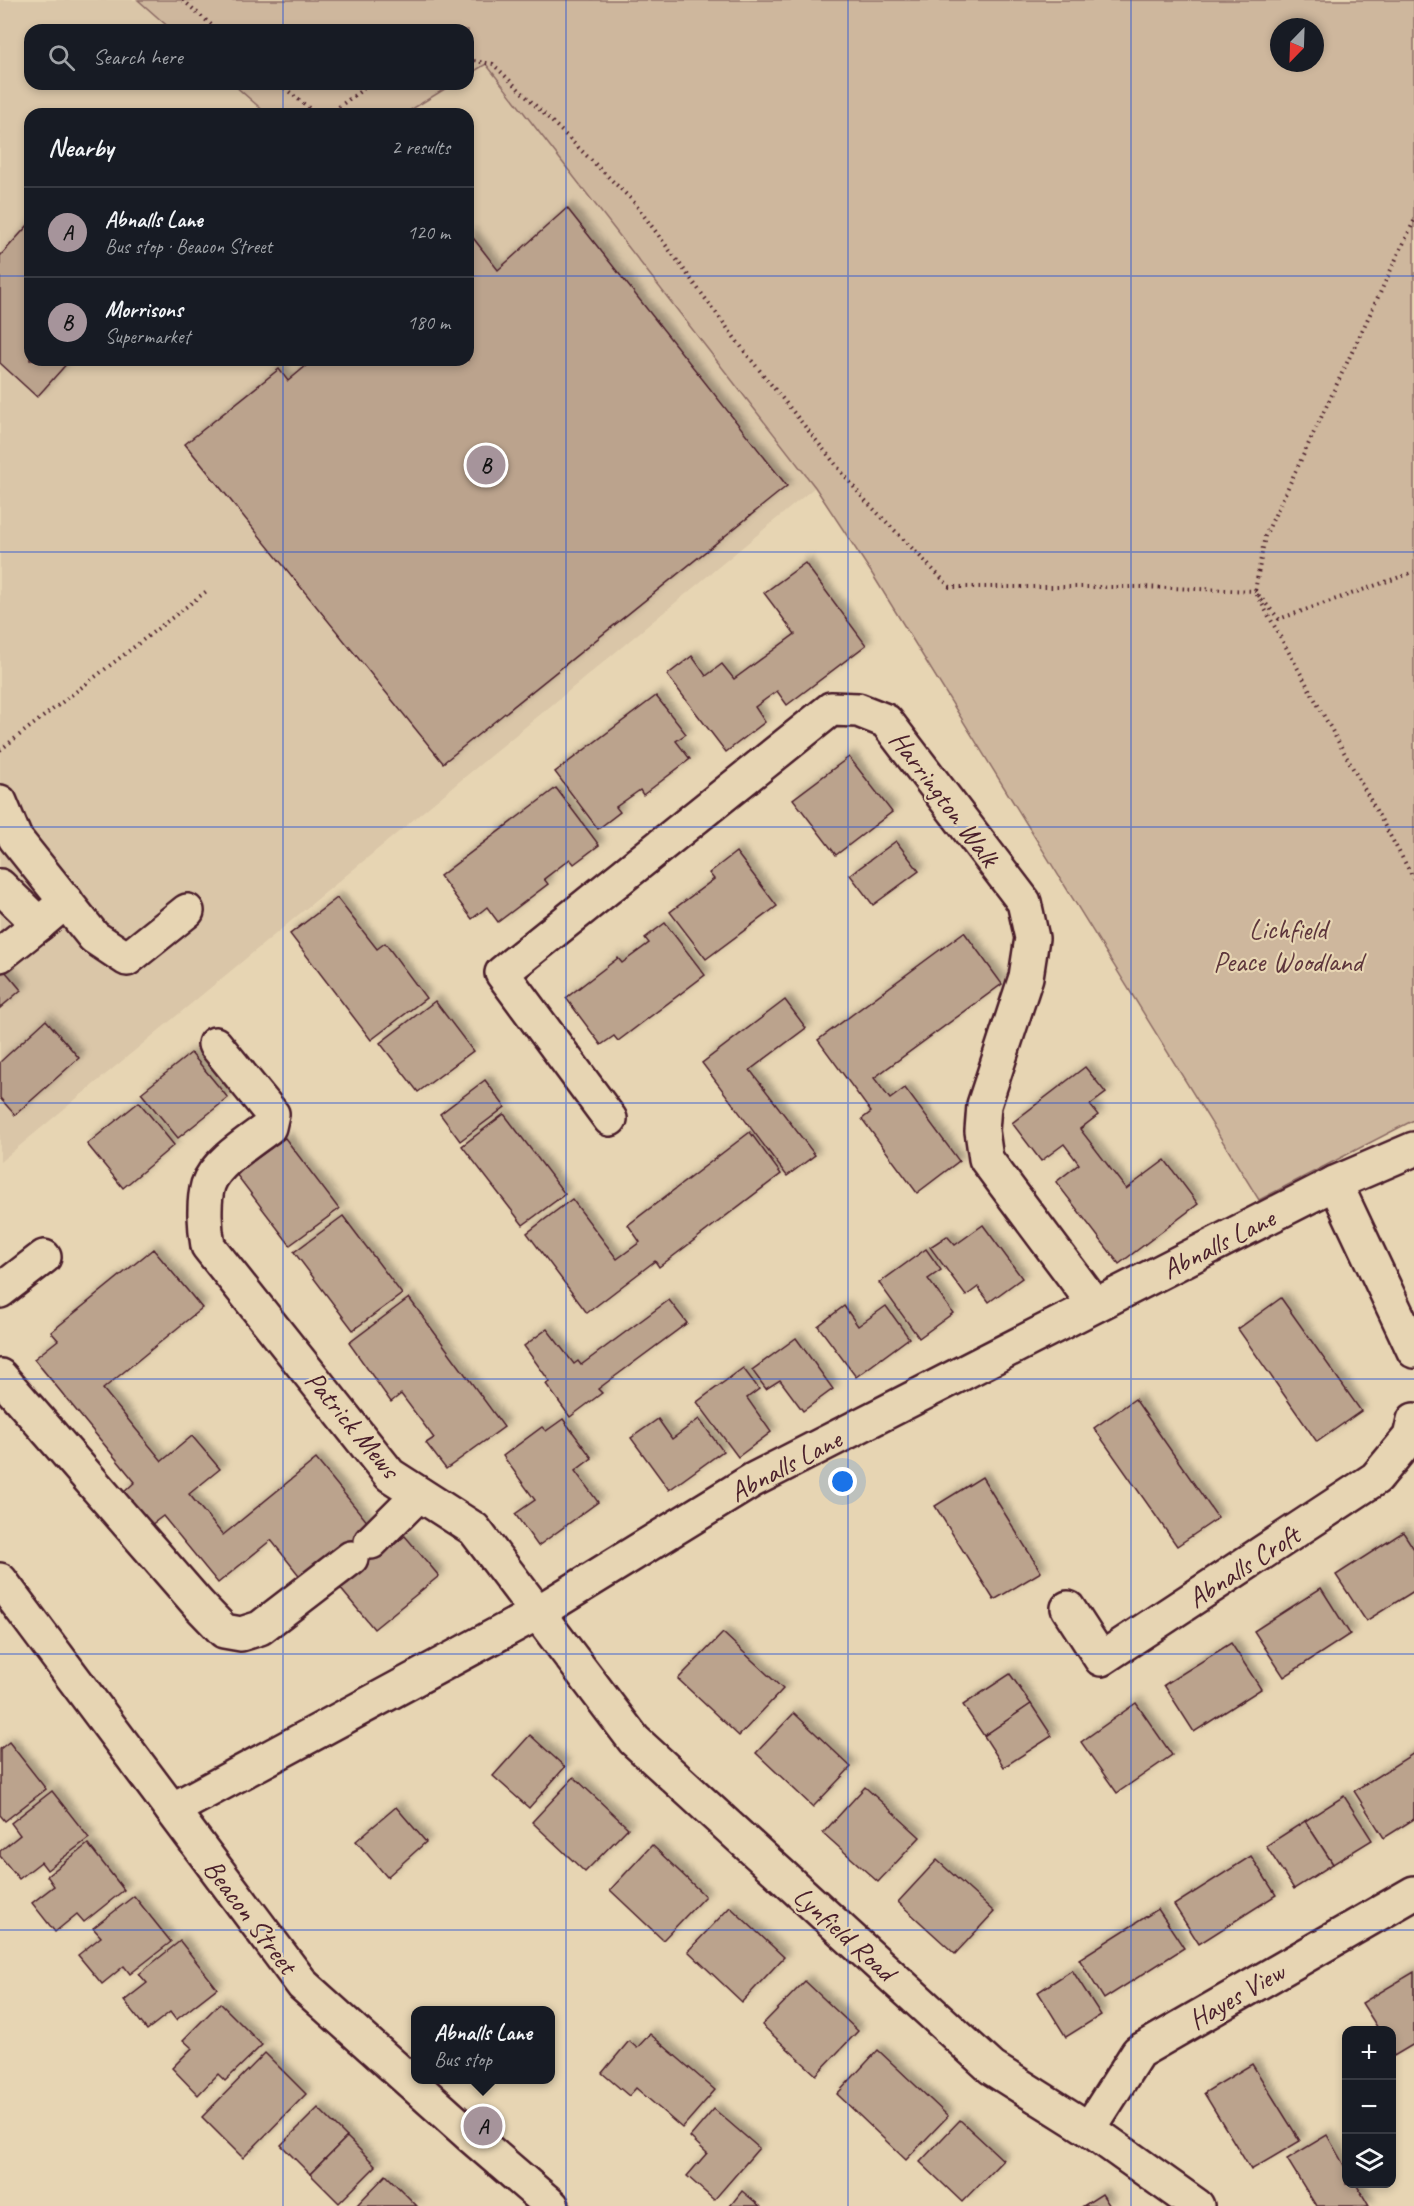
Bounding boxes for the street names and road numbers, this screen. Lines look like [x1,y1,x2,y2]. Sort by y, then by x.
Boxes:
street label: Harrington Walk [882,723,1008,875]
street label: Abnalls Lane [1156,1199,1282,1287]
street label: Patrick Mews [298,1364,409,1487]
street label: Abnalls Lane [723,1421,849,1509]
street label: Abnalls Croft [1181,1516,1308,1616]
street label: Beacon Street [196,1852,307,1983]
street label: Lynfield Road [786,1879,906,1991]
street label: Hayes View [1182,1953,1293,2037]

